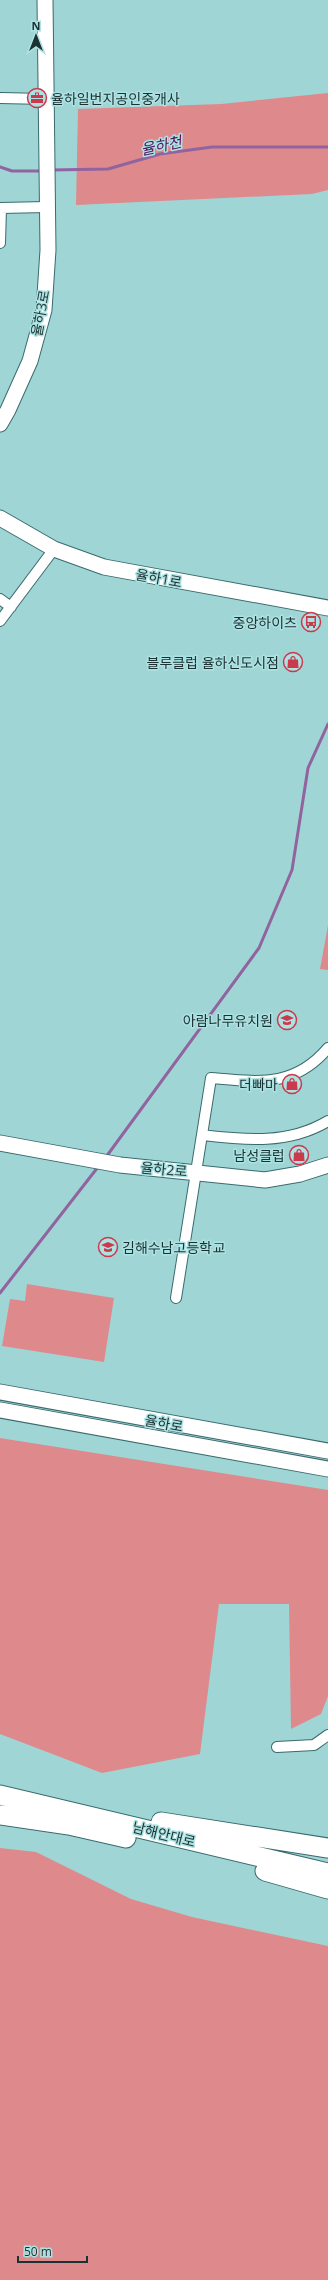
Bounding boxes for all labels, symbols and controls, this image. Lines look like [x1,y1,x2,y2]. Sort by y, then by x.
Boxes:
north arrow [16,16,56,56]
text: N [32,18,40,33]
office icon: 율하일번지공인중개사 [26,87,48,109]
place label: 율하일번지공인중개사 [51,89,180,108]
water label: 율하천 [139,130,185,159]
street label: 율하3로 [27,288,53,338]
street label: 율하1로 [134,565,184,591]
bus stop icon: 중앙하이츠 [300,611,322,633]
place label: 중앙하이츠 [233,613,297,632]
shop icon: 블루클럽 율하신도시점 [282,651,304,673]
place label: 블루클럽 율하신도시점 [147,653,279,672]
school or university icon: 아람나무유치원 [276,1009,298,1031]
place label: 아람나무유치원 [183,1011,273,1030]
shop icon: 더빠마 [281,1073,303,1095]
place label: 더빠마 [239,1075,278,1094]
shop icon: 남성클럽 [288,1144,310,1166]
place label: 남성클럽 [233,1146,285,1165]
street label: 율하2로 [140,1158,188,1181]
school or university icon: 김해수남고등학교 [97,1236,119,1258]
place label: 김해수남고등학교 [122,1238,225,1257]
street label: 율하로 [143,1410,185,1436]
street label: 남해안대로 [130,1817,198,1851]
scale bar [18,2238,87,2264]
text: 50 m [24,2243,52,2260]

